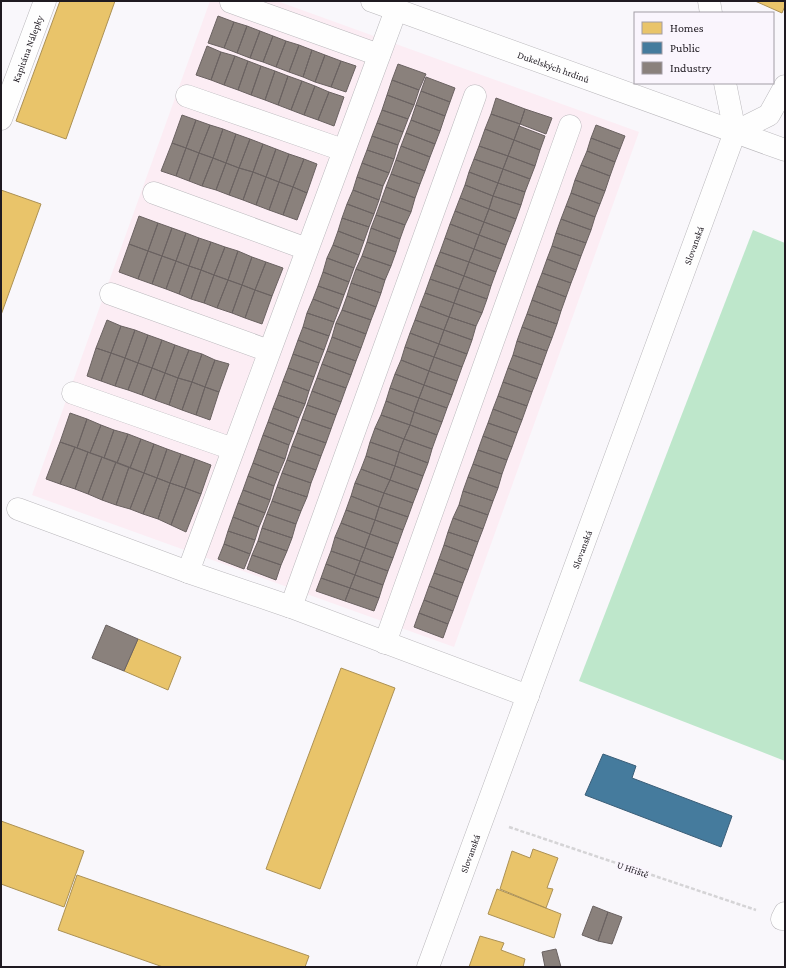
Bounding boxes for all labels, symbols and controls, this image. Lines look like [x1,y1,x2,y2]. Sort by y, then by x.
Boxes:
legend [634,12,774,84]
street label: Kapitána Nálepky [10,14,45,84]
text: Homes [670,21,704,35]
text: Public [670,41,700,55]
street label: Dukelských hrdinů [516,49,591,85]
text: Industry [670,61,712,75]
street label: Slovanská [682,224,706,266]
street label: Slovanská [570,528,594,570]
street label: Slovanská [458,833,482,874]
street label: U Hřiště [616,859,651,880]

